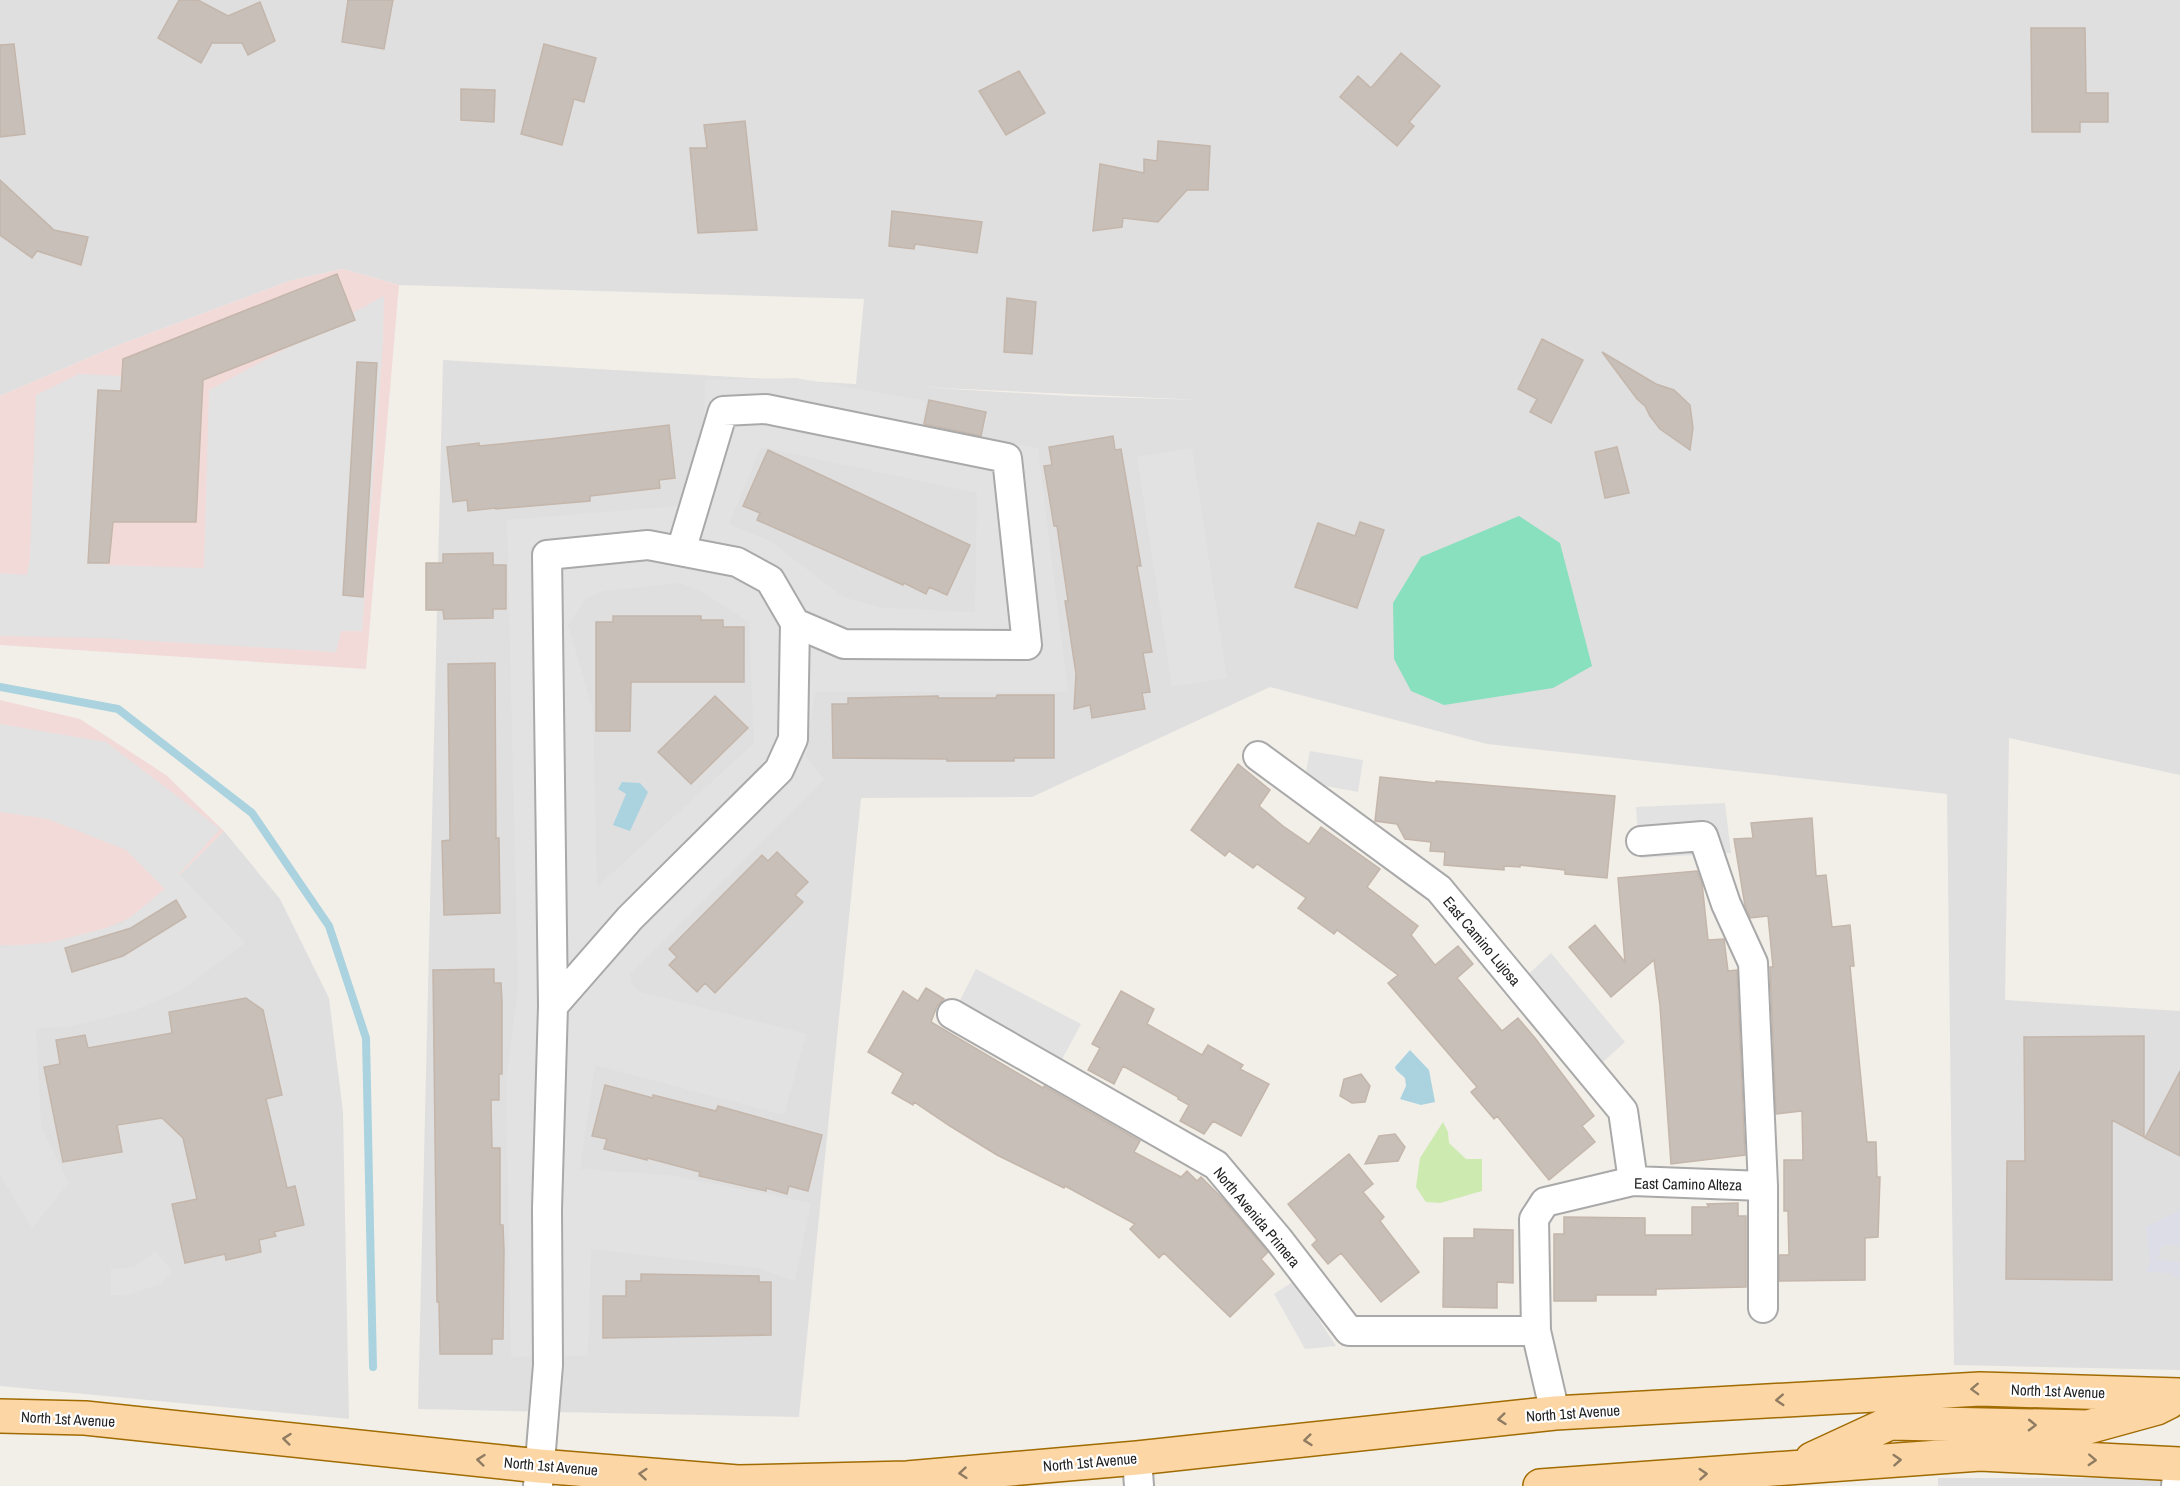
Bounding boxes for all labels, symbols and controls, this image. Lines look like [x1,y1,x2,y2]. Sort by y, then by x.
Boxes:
street label: East Camino Lujosa [1438,892,1526,990]
street label: North Avenida Primera [1209,1162,1305,1272]
street label: East Camino Alteza [1634,1173,1742,1195]
street label: North 1st Avenue [2011,1379,2106,1403]
one-way arrow [1970,1383,1979,1396]
one-way arrow [1775,1394,1784,1407]
street label: North 1st Avenue [1525,1399,1621,1427]
street label: North 1st Avenue [20,1406,116,1432]
one-way arrow [1497,1412,1506,1425]
one-way arrow [2027,1419,2036,1432]
one-way arrow [283,1433,292,1446]
one-way arrow [1303,1433,1312,1446]
street label: North 1st Avenue [1042,1447,1138,1477]
street label: North 1st Avenue [503,1451,599,1481]
one-way arrow [2087,1453,2096,1466]
one-way arrow [477,1454,486,1467]
one-way arrow [1893,1454,1902,1467]
one-way arrow [959,1467,968,1480]
one-way arrow [638,1468,647,1481]
one-way arrow [1698,1468,1707,1481]

